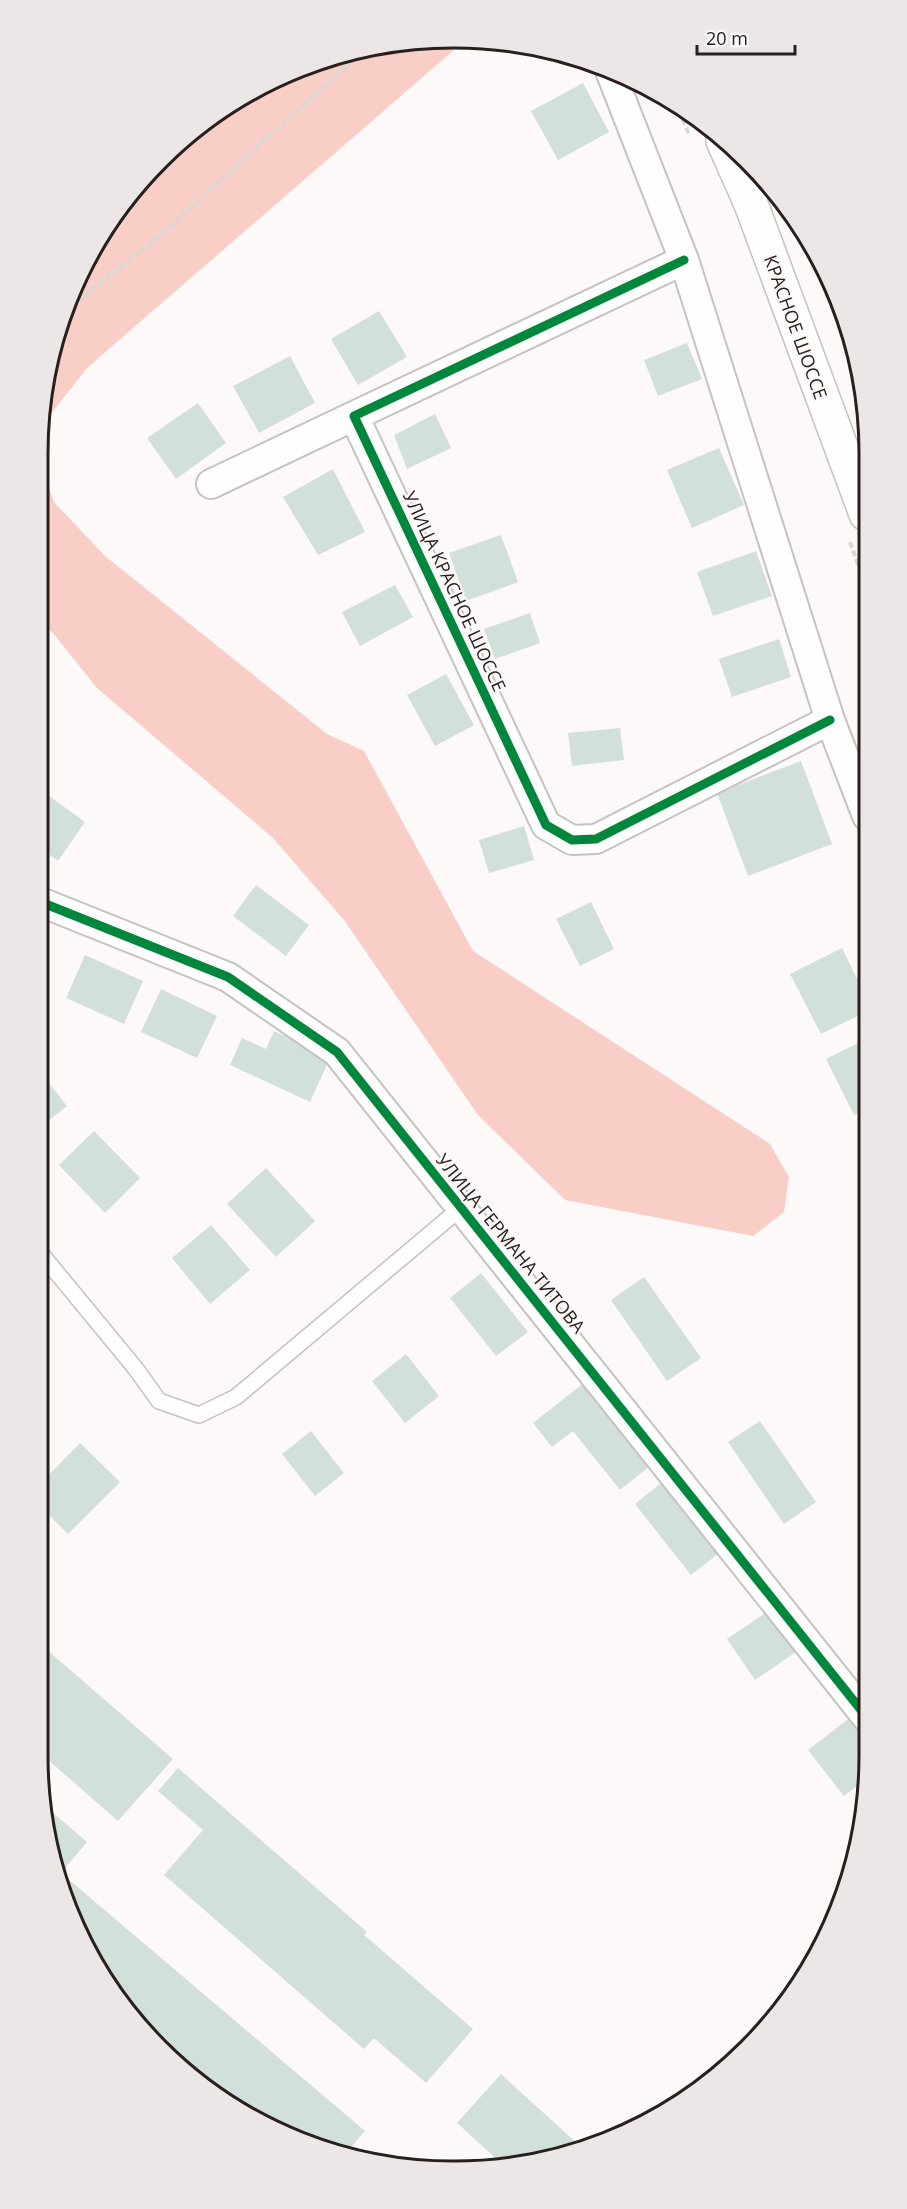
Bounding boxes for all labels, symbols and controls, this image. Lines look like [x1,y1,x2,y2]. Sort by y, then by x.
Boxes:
scale bar [697,18,794,56]
text: 20 m [706,26,748,50]
street label: КРАСНОЕ ШОССЕ [759,252,833,402]
street label: УЛИЦА КРАСНОЕ ШОССЕ [398,487,512,695]
street label: УЛИЦА ГЕРМАНА ТИТОВА [431,1148,591,1338]

